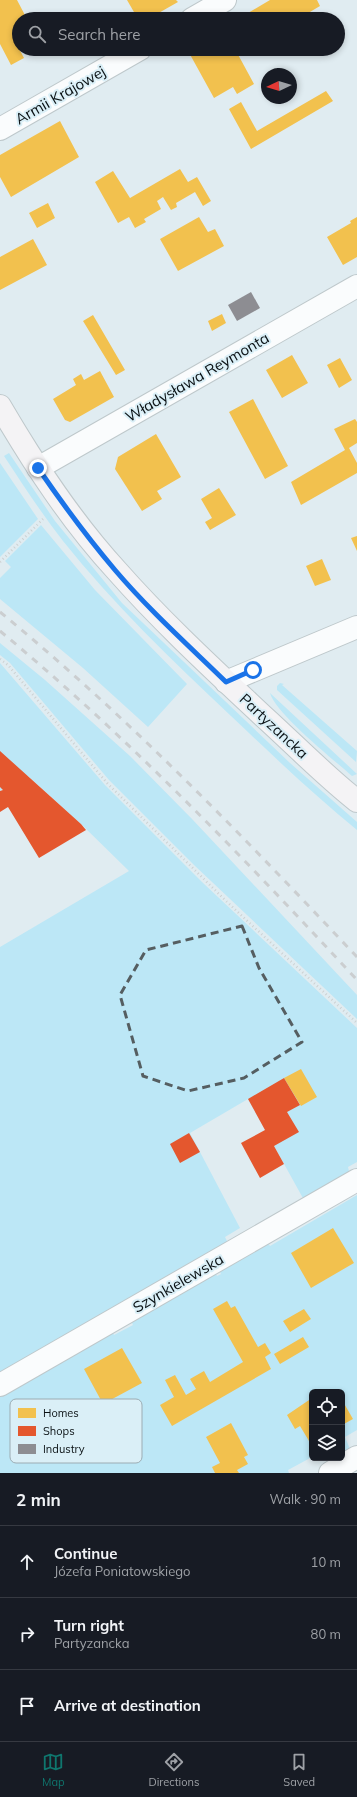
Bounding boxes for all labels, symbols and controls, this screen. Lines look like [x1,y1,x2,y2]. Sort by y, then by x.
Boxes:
search box [12,12,345,56]
icon: search [26,23,48,45]
text: Search here [58,25,140,44]
street label: Armii Krajowej [11,61,109,129]
north arrow [261,68,297,104]
street label: Władysława Reymonta [122,328,272,426]
route end [29,459,47,477]
route start [244,661,262,679]
street label: Partyzancka [236,689,312,763]
street label: Szynkielewska [129,1249,227,1317]
map controls [309,1389,345,1461]
button: locate [309,1389,345,1425]
legend [10,1399,142,1463]
text: Homes [43,1406,79,1420]
text: Shops [43,1424,75,1438]
button: layers [309,1425,345,1461]
text: Industry [43,1442,85,1456]
text: 2 min [16,1489,61,1510]
text: Walk · 90 m [270,1491,341,1507]
text: Continue [54,1544,117,1563]
icon: ahead [16,1551,38,1573]
text: 10 m [311,1554,341,1570]
text: Józefa Poniatowskiego [54,1563,190,1579]
text: Turn right [54,1616,124,1635]
icon: right [16,1623,38,1645]
text: 80 m [311,1626,341,1642]
text: Partyzancka [54,1635,129,1651]
icon: arrive [16,1695,38,1717]
text: Arrive at destination [54,1696,201,1715]
tab: Map [42,1751,65,1789]
tab: Directions [149,1751,199,1789]
tab: Saved [283,1751,315,1789]

